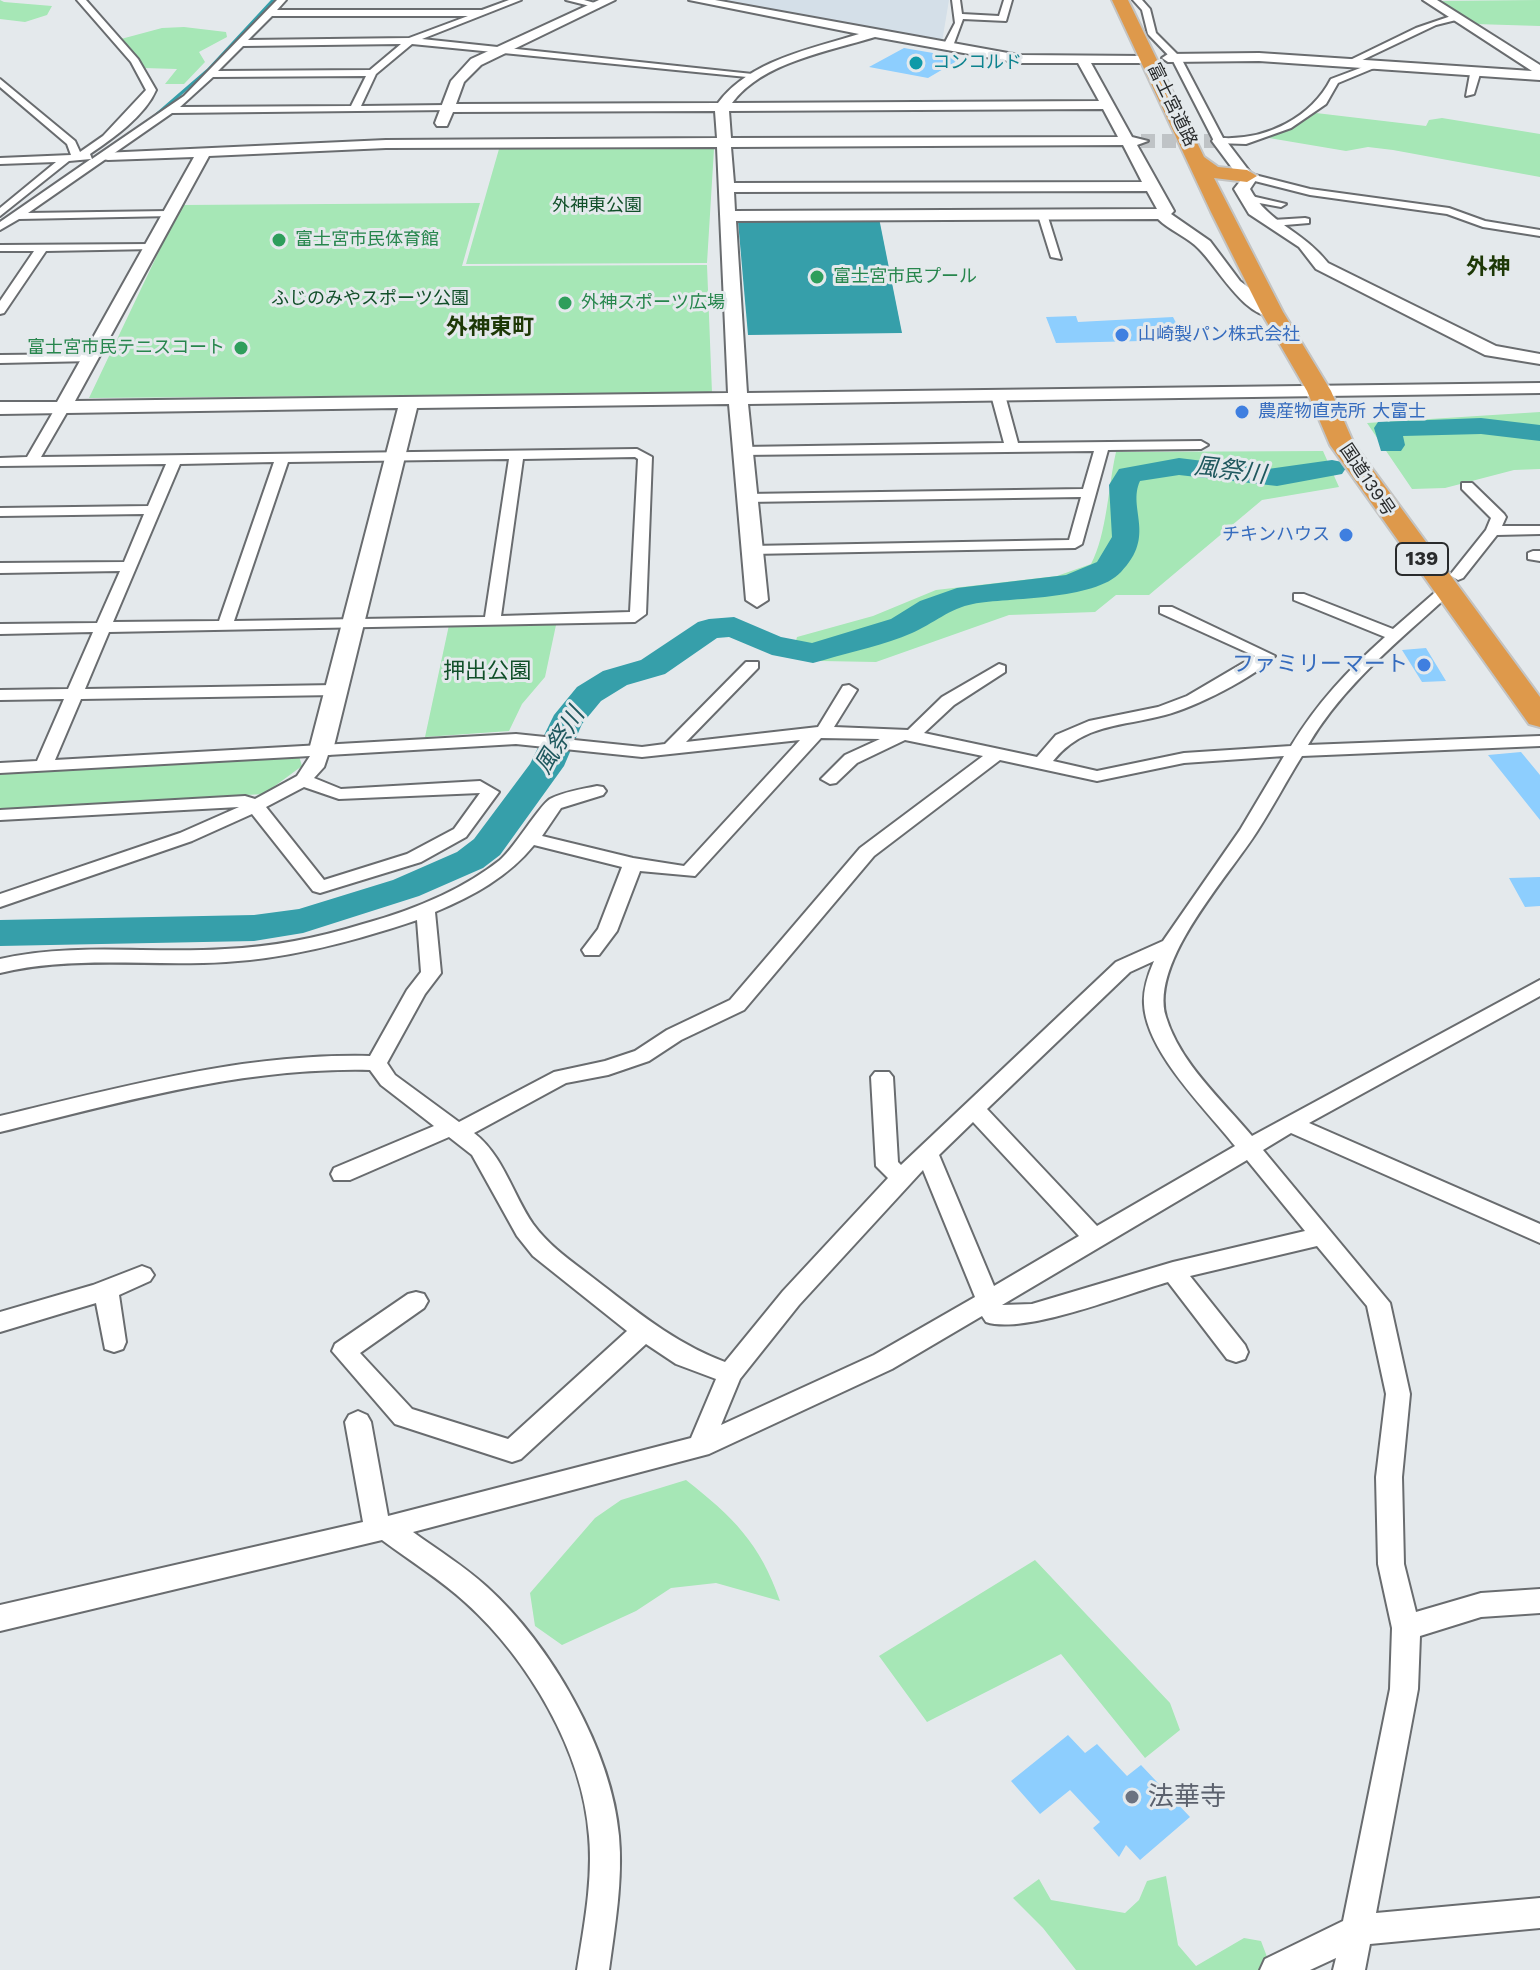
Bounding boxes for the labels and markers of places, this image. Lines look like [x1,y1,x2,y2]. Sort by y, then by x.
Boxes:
place label: コンコルド [932,52,1022,74]
marker: コンコルド [907,54,925,72]
place label: 富士宮市民体育館 [295,229,439,251]
marker: 富士宮市民体育館 [270,231,288,249]
place label: 富士宮市民プール [833,266,977,288]
marker: 富士宮市民プール [808,268,826,286]
place label: 外神スポーツ広場 [581,292,725,314]
marker: 外神スポーツ広場 [556,294,574,312]
place label: 山崎製パン株式会社 [1138,324,1300,346]
marker: 山崎製パン株式会社 [1113,326,1131,344]
place label: 富士宮市民テニスコート [27,337,225,359]
marker: 富士宮市民テニスコート [232,339,250,357]
place label: 農産物直売所 大富士 [1258,401,1426,423]
marker: 農産物直売所 大富士 [1233,403,1251,421]
place label: チキンハウス [1222,524,1330,546]
marker: チキンハウス [1337,526,1355,544]
place label: ファミリーマート [1232,652,1408,678]
marker: ファミリーマート [1415,656,1433,674]
place label: 法華寺 [1148,1781,1226,1813]
marker: 法華寺 [1123,1788,1141,1806]

